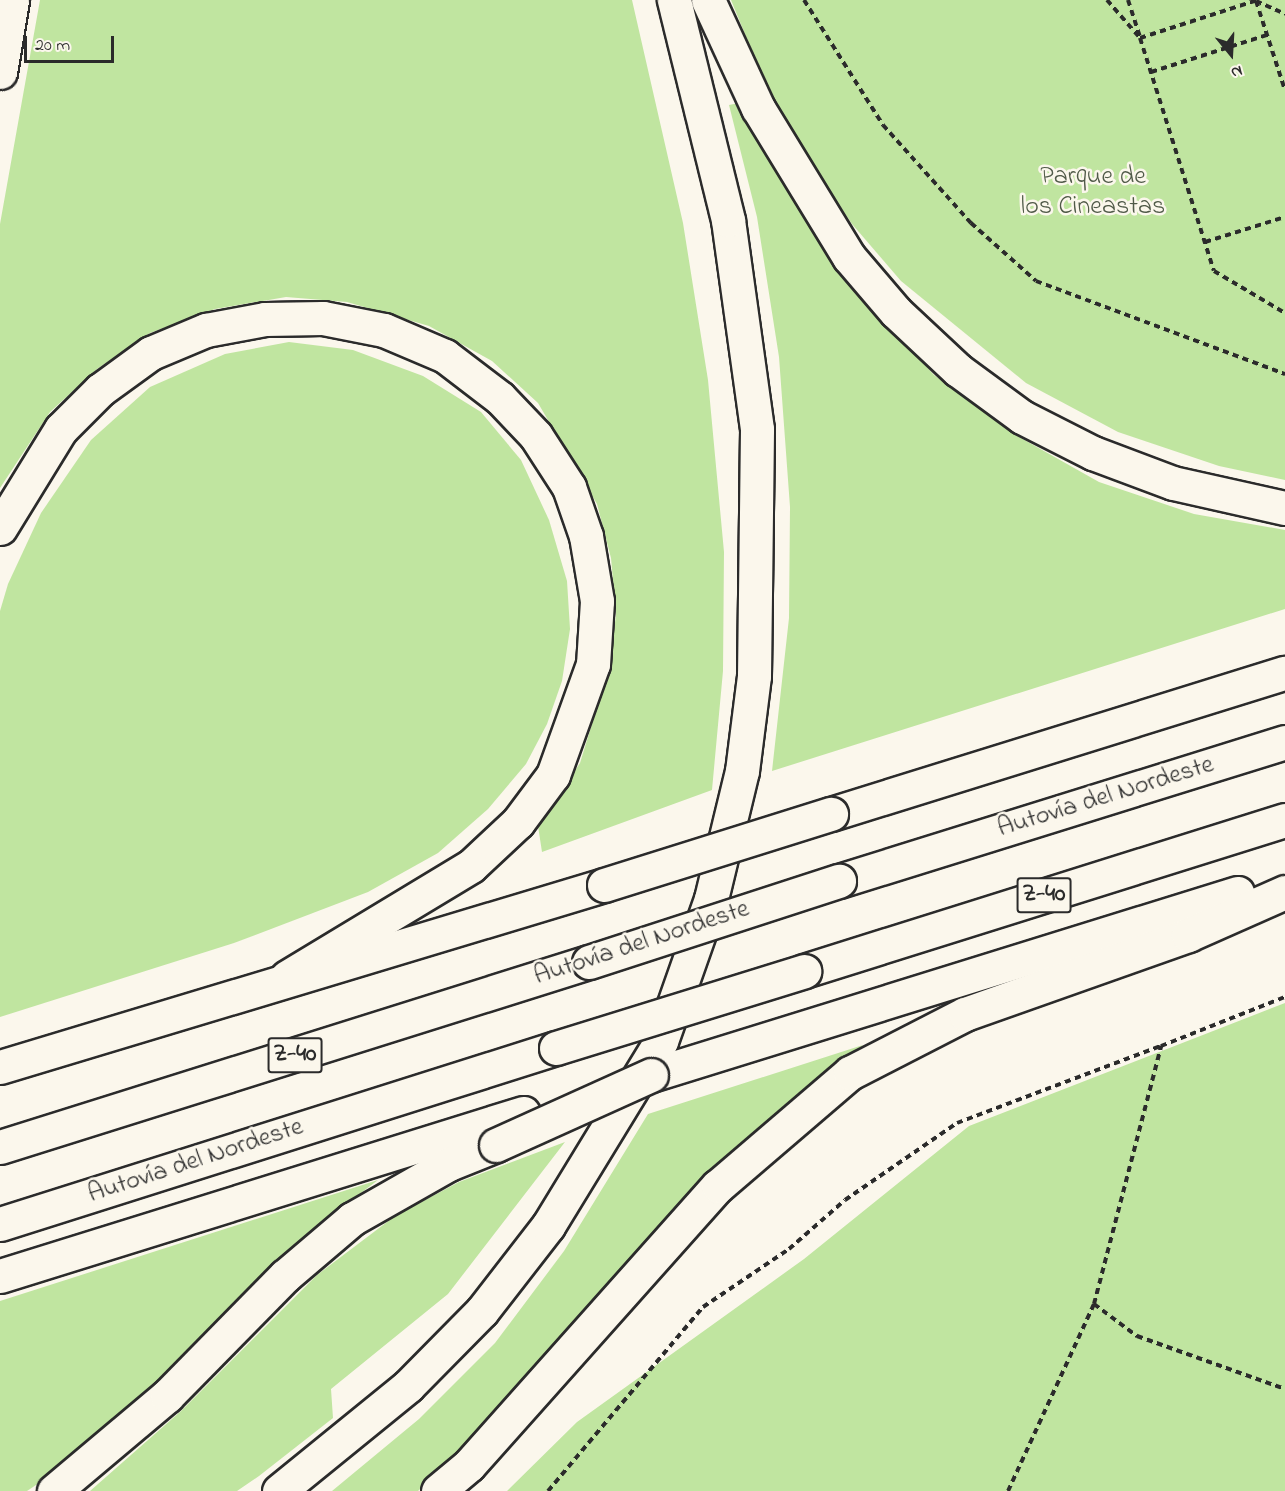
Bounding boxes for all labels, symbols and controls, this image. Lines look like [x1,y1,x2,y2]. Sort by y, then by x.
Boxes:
scale bar [27,24,117,62]
north arrow [1201,24,1261,84]
text: 20 m [35,33,70,59]
text: N [1228,58,1245,84]
park label: Parque de los Cineastas [1021,162,1165,224]
street label: Autovía del Nordeste [994,750,1218,846]
road number: Z-40 [1016,874,1072,916]
street label: Autovía del Nordeste [530,894,754,994]
road number: Z-40 [266,1034,324,1076]
street label: Autovía del Nordeste [84,1112,308,1212]

